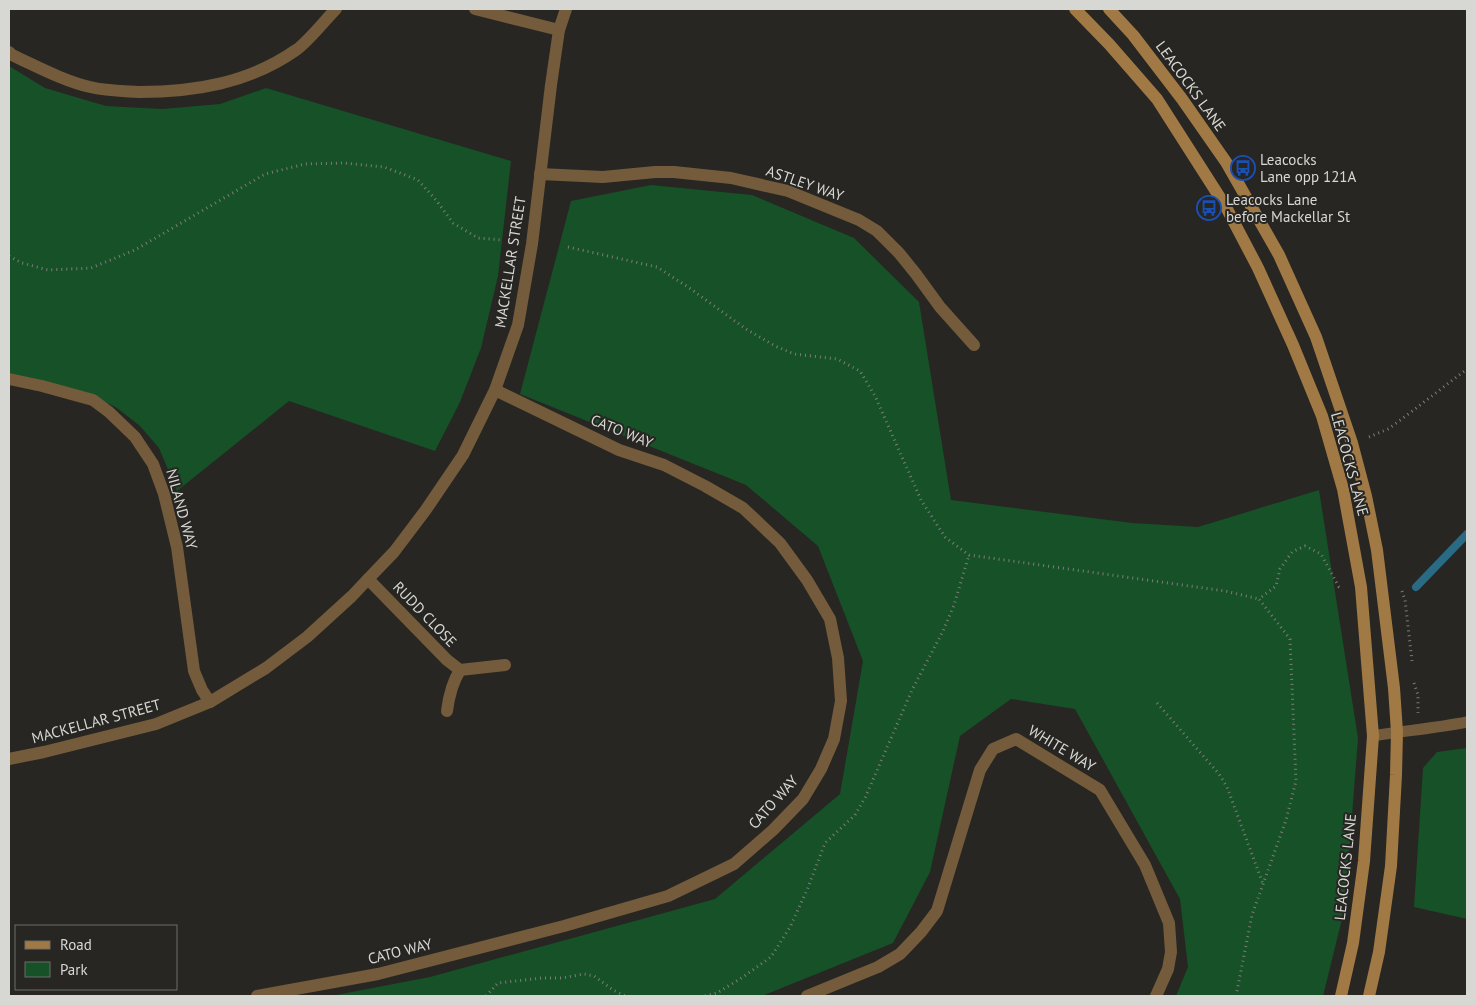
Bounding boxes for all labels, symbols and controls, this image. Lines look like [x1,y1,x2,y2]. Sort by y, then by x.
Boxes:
street label: LEACOCKS LANE [1152,37,1230,135]
place label: Leacocks Lane opp 121A [1260,150,1357,186]
bus stop icon: Leacocks Lane opp 121A [1230,155,1256,181]
street label: ASTLEY WAY [764,161,847,205]
place label: Leacocks Lane before Mackellar St [1226,190,1350,226]
street label: MACKELLAR STREET [490,194,530,329]
bus stop icon: Leacocks Lane before Mackellar St [1196,195,1222,221]
street label: CATO WAY [588,410,657,452]
street label: LEACOCKS LANE [1327,410,1373,518]
street label: NILAND WAY [162,467,202,552]
street label: RUDD CLOSE [389,577,461,651]
street label: MACKELLAR STREET [29,694,163,747]
street label: WHITE WAY [1025,721,1100,776]
street label: CATO WAY [744,771,802,833]
street label: LEACOCKS LANE [1330,813,1360,921]
legend [15,925,178,990]
street label: CATO WAY [366,934,435,968]
text: Road [60,935,92,954]
text: Park [60,960,88,979]

